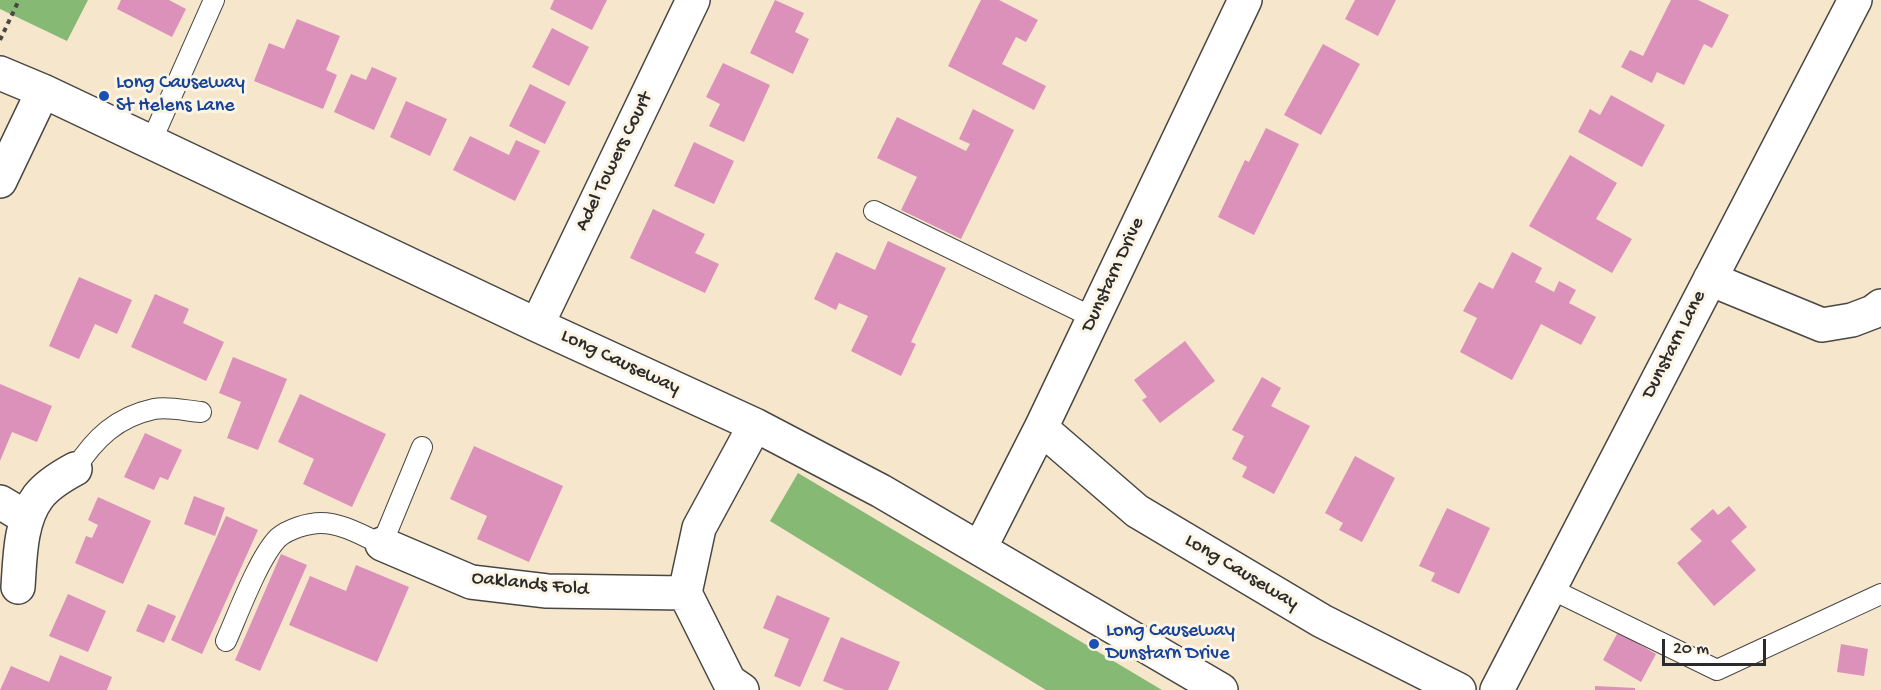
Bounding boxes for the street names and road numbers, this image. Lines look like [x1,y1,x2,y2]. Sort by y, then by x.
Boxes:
street label: Adel Towers Court [571,88,659,236]
street label: Dunstarn Drive [1077,214,1151,336]
street label: Dunstarn Lane [1637,287,1713,403]
street label: Long Causeway [557,325,683,401]
street label: Long Causeway [1180,530,1302,616]
street label: Oaklands Fold [470,567,590,603]

